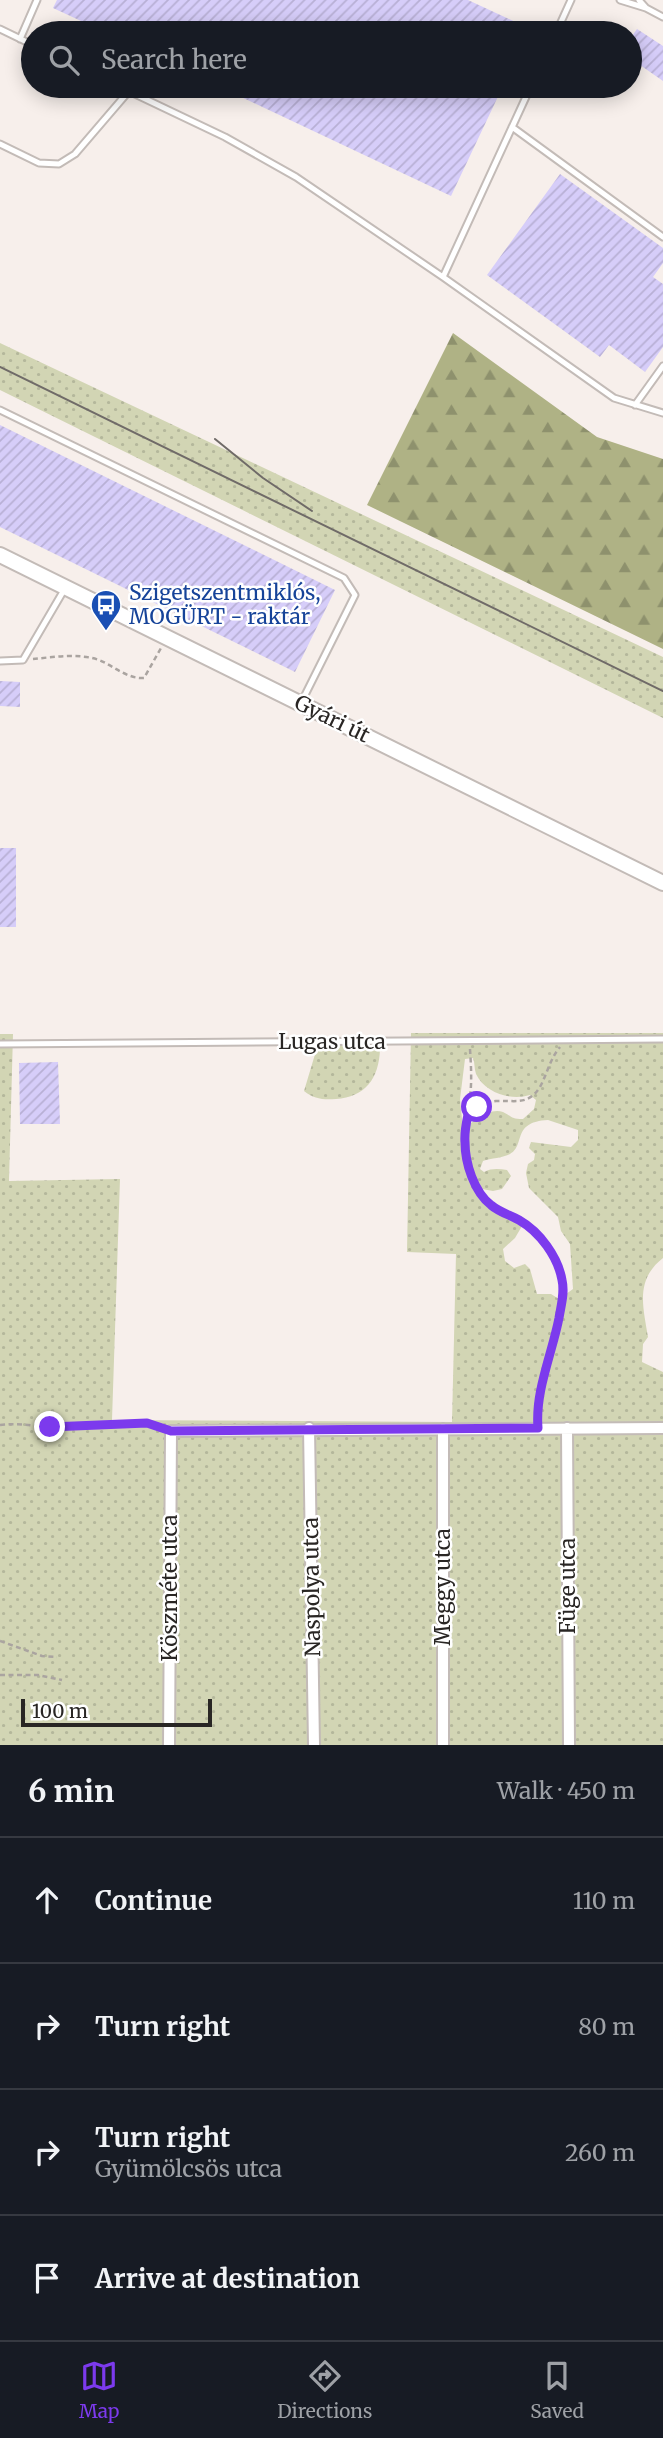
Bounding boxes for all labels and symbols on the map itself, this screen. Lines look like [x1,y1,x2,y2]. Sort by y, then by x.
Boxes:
place label: Szigetszentmiklós, MOGÜRT - raktár [129,579,321,630]
bus stop icon: Szigetszentmiklós, MOGÜRT - raktár [89,588,123,632]
street label: Gyári út [290,689,374,748]
street label: Lugas utca [278,1028,386,1055]
route start [461,1091,492,1122]
route end [34,1411,65,1442]
street label: Köszméte utca [156,1515,183,1661]
street label: Naspolya utca [297,1517,326,1657]
street label: Meggy utca [429,1528,456,1646]
street label: Füge utca [554,1538,581,1634]
scale bar [21,1696,212,1728]

